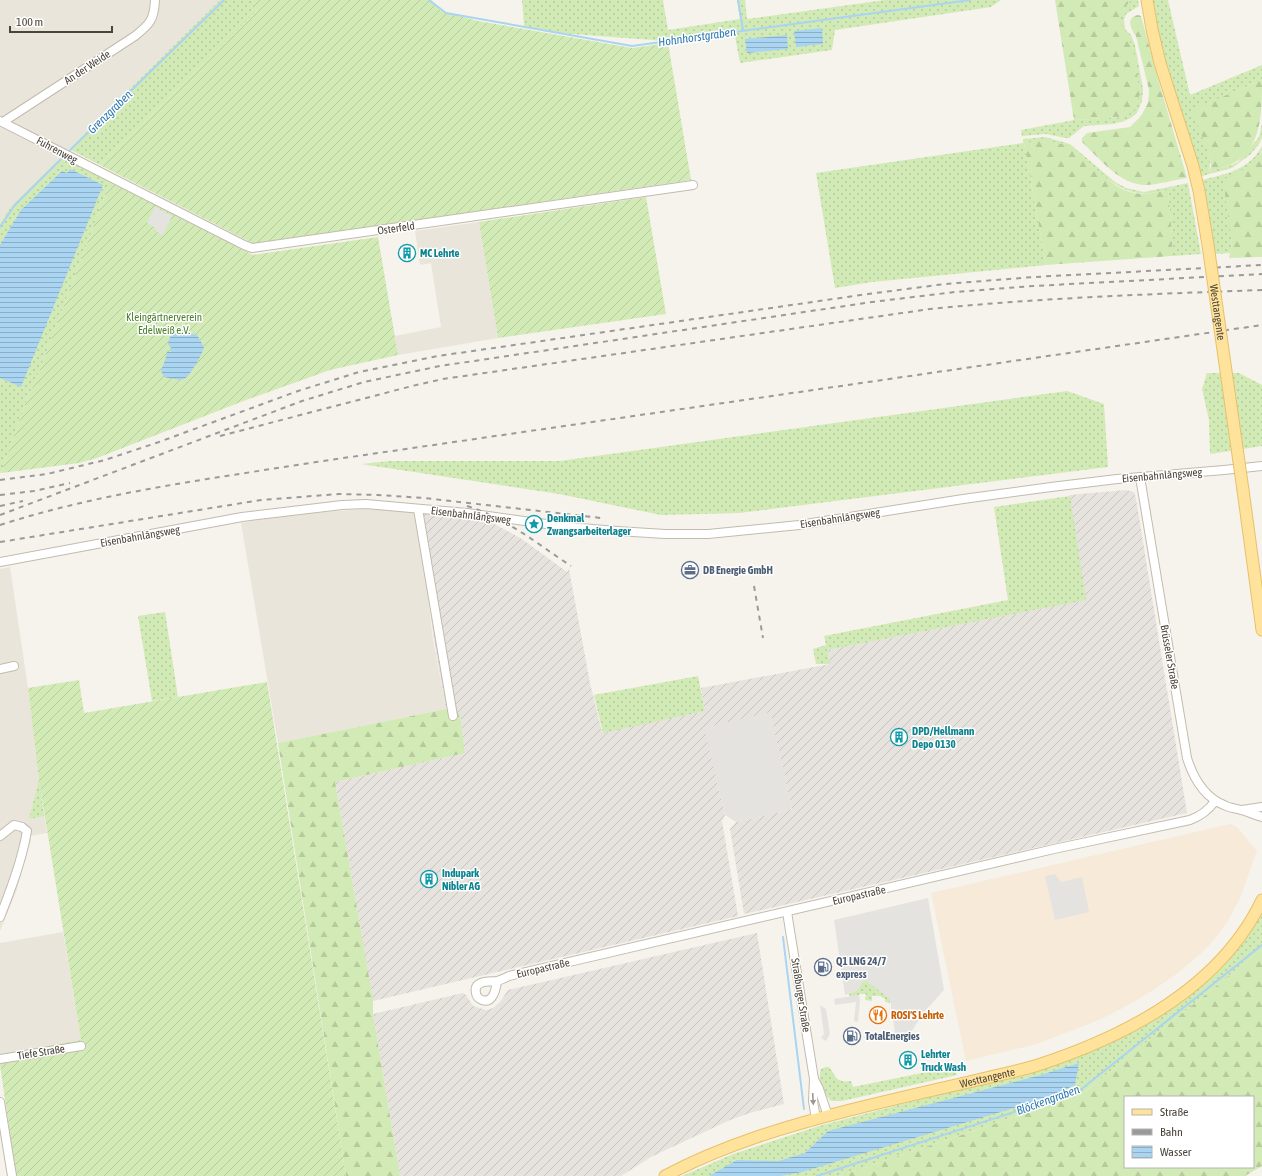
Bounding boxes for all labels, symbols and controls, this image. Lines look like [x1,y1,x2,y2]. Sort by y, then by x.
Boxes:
scale bar [10,8,112,34]
text: 100 m [16,15,43,29]
water label: Hohnhorstgraben [657,25,737,49]
street label: An der Weide [62,48,112,86]
water label: Grenzgraben [85,87,135,137]
street label: Fuhrenweg [34,134,80,166]
street label: Osterfeld [377,219,415,237]
building icon: MC Lehrte [397,243,417,263]
place label: MC Lehrte [420,247,460,259]
street label: Westtangente [1208,284,1228,341]
park label: Kleingärtnerverein Edelweiß e.V. [126,311,202,336]
street label: Eisenbahnlängsweg [1121,465,1203,484]
street label: Eisenbahnlängsweg [430,504,512,526]
street label: Eisenbahnlängsweg [799,506,881,530]
place label: Denkmal Zwangsarbeiterlager [547,512,631,537]
place icon: Denkmal Zwangsarbeiterlager [524,514,544,534]
street label: Eisenbahnlängsweg [99,523,181,549]
office icon: DB Energie GmbH [680,560,700,580]
place label: DB Energie GmbH [703,564,773,576]
street label: Brüsseler Straße [1158,624,1182,690]
place label: DPD/Hellmann Depo 0130 [912,725,974,750]
building icon: DPD/Hellmann Depo 0130 [889,727,909,747]
place label: Indupark Nibler AG [442,867,480,892]
building icon: Indupark Nibler AG [419,869,439,889]
street label: Europastraße [831,883,887,907]
place label: Q1 LNG 24/7 express [836,955,886,980]
street label: Europastraße [515,956,571,980]
street label: Straßburger Straße [789,957,813,1033]
fuel station icon: Q1 LNG 24/7 express [813,957,833,977]
restaurant icon: ROSI'S Lehrte [868,1005,888,1025]
place label: ROSI'S Lehrte [891,1009,944,1021]
fuel station icon: TotalEnergies [842,1026,862,1046]
place label: TotalEnergies [865,1030,920,1042]
street label: Tiefe Straße [16,1042,66,1062]
place label: Lehrter Truck Wash [921,1048,966,1073]
building icon: Lehrter Truck Wash [898,1050,918,1070]
street label: Westtangente [959,1066,1016,1090]
water label: Blöckengraben [1014,1082,1082,1118]
one-way arrow [810,1093,816,1106]
legend [1124,1096,1254,1168]
text: Straße [1160,1105,1188,1119]
text: Bahn [1160,1125,1183,1139]
text: Wasser [1160,1145,1192,1159]

